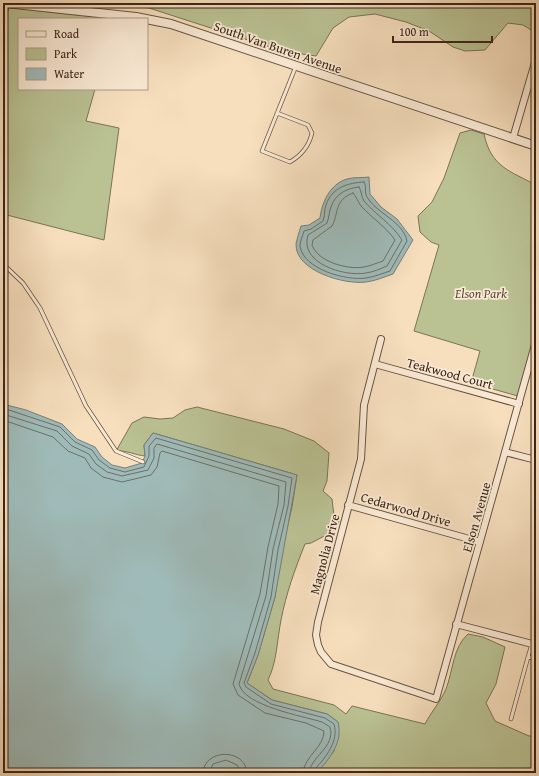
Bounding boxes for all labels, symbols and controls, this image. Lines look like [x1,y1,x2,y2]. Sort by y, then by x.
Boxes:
street label: South Van Buren Avenue [211,17,345,78]
legend [18,18,148,90]
scale bar [393,18,492,44]
text: 100 m [399,23,429,40]
text: Road [54,25,80,42]
text: Park [54,45,78,62]
text: Water [54,65,84,82]
park label: Elson Park [454,284,507,303]
street label: Teakwood Court [405,353,495,394]
street label: Elson Avenue [457,480,496,554]
street label: Cedarwood Drive [359,488,453,531]
street label: Magnolia Drive [305,512,344,597]

